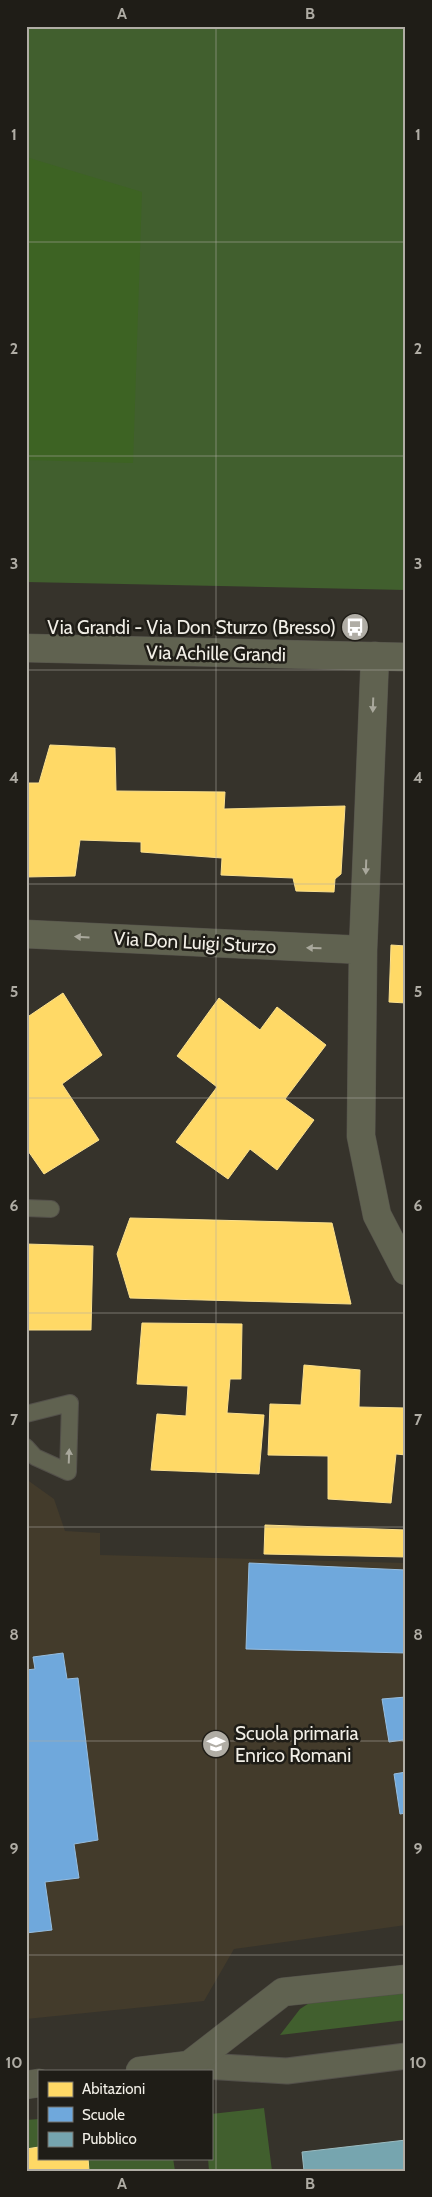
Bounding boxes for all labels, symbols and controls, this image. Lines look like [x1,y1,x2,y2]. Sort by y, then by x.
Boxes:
text: A [117,4,127,23]
text: B [305,4,315,23]
text: 1 [11,125,17,144]
text: 1 [415,125,421,144]
text: 2 [10,339,18,358]
text: 2 [414,339,422,358]
text: 3 [10,554,18,573]
text: 3 [414,554,422,573]
bus stop icon: Via Grandi - Via Don Sturzo (Bresso) [340,612,370,642]
place label: Via Grandi - Via Don Sturzo (Bresso) [47,616,336,639]
street label: Via Achille Grandi [146,641,286,666]
one-way arrow [369,697,377,713]
text: 4 [9,768,19,787]
text: 4 [413,768,423,787]
one-way arrow [362,859,370,875]
street label: Via Don Luigi Sturzo [113,927,277,958]
one-way arrow [74,932,90,940]
one-way arrow [306,943,322,951]
text: 5 [10,982,18,1001]
text: 5 [414,982,422,1001]
text: 6 [10,1196,19,1215]
text: 6 [414,1196,423,1215]
text: 7 [10,1410,19,1429]
text: 7 [414,1410,423,1429]
one-way arrow [65,1448,73,1464]
text: 8 [9,1625,19,1644]
text: 8 [413,1625,423,1644]
place label: Scuola primaria Enrico Romani [235,1722,359,1767]
school or university icon: Scuola primaria Enrico Romani [201,1729,231,1759]
text: 9 [10,1839,19,1858]
text: 9 [414,1839,423,1858]
text: 10 [5,2053,23,2072]
text: 10 [409,2053,427,2072]
legend [38,2070,212,2160]
text: Abitazioni [82,2080,145,2098]
text: Scuole [82,2106,125,2124]
text: Pubblico [82,2130,137,2148]
text: A [117,2174,127,2193]
text: B [305,2174,315,2193]

